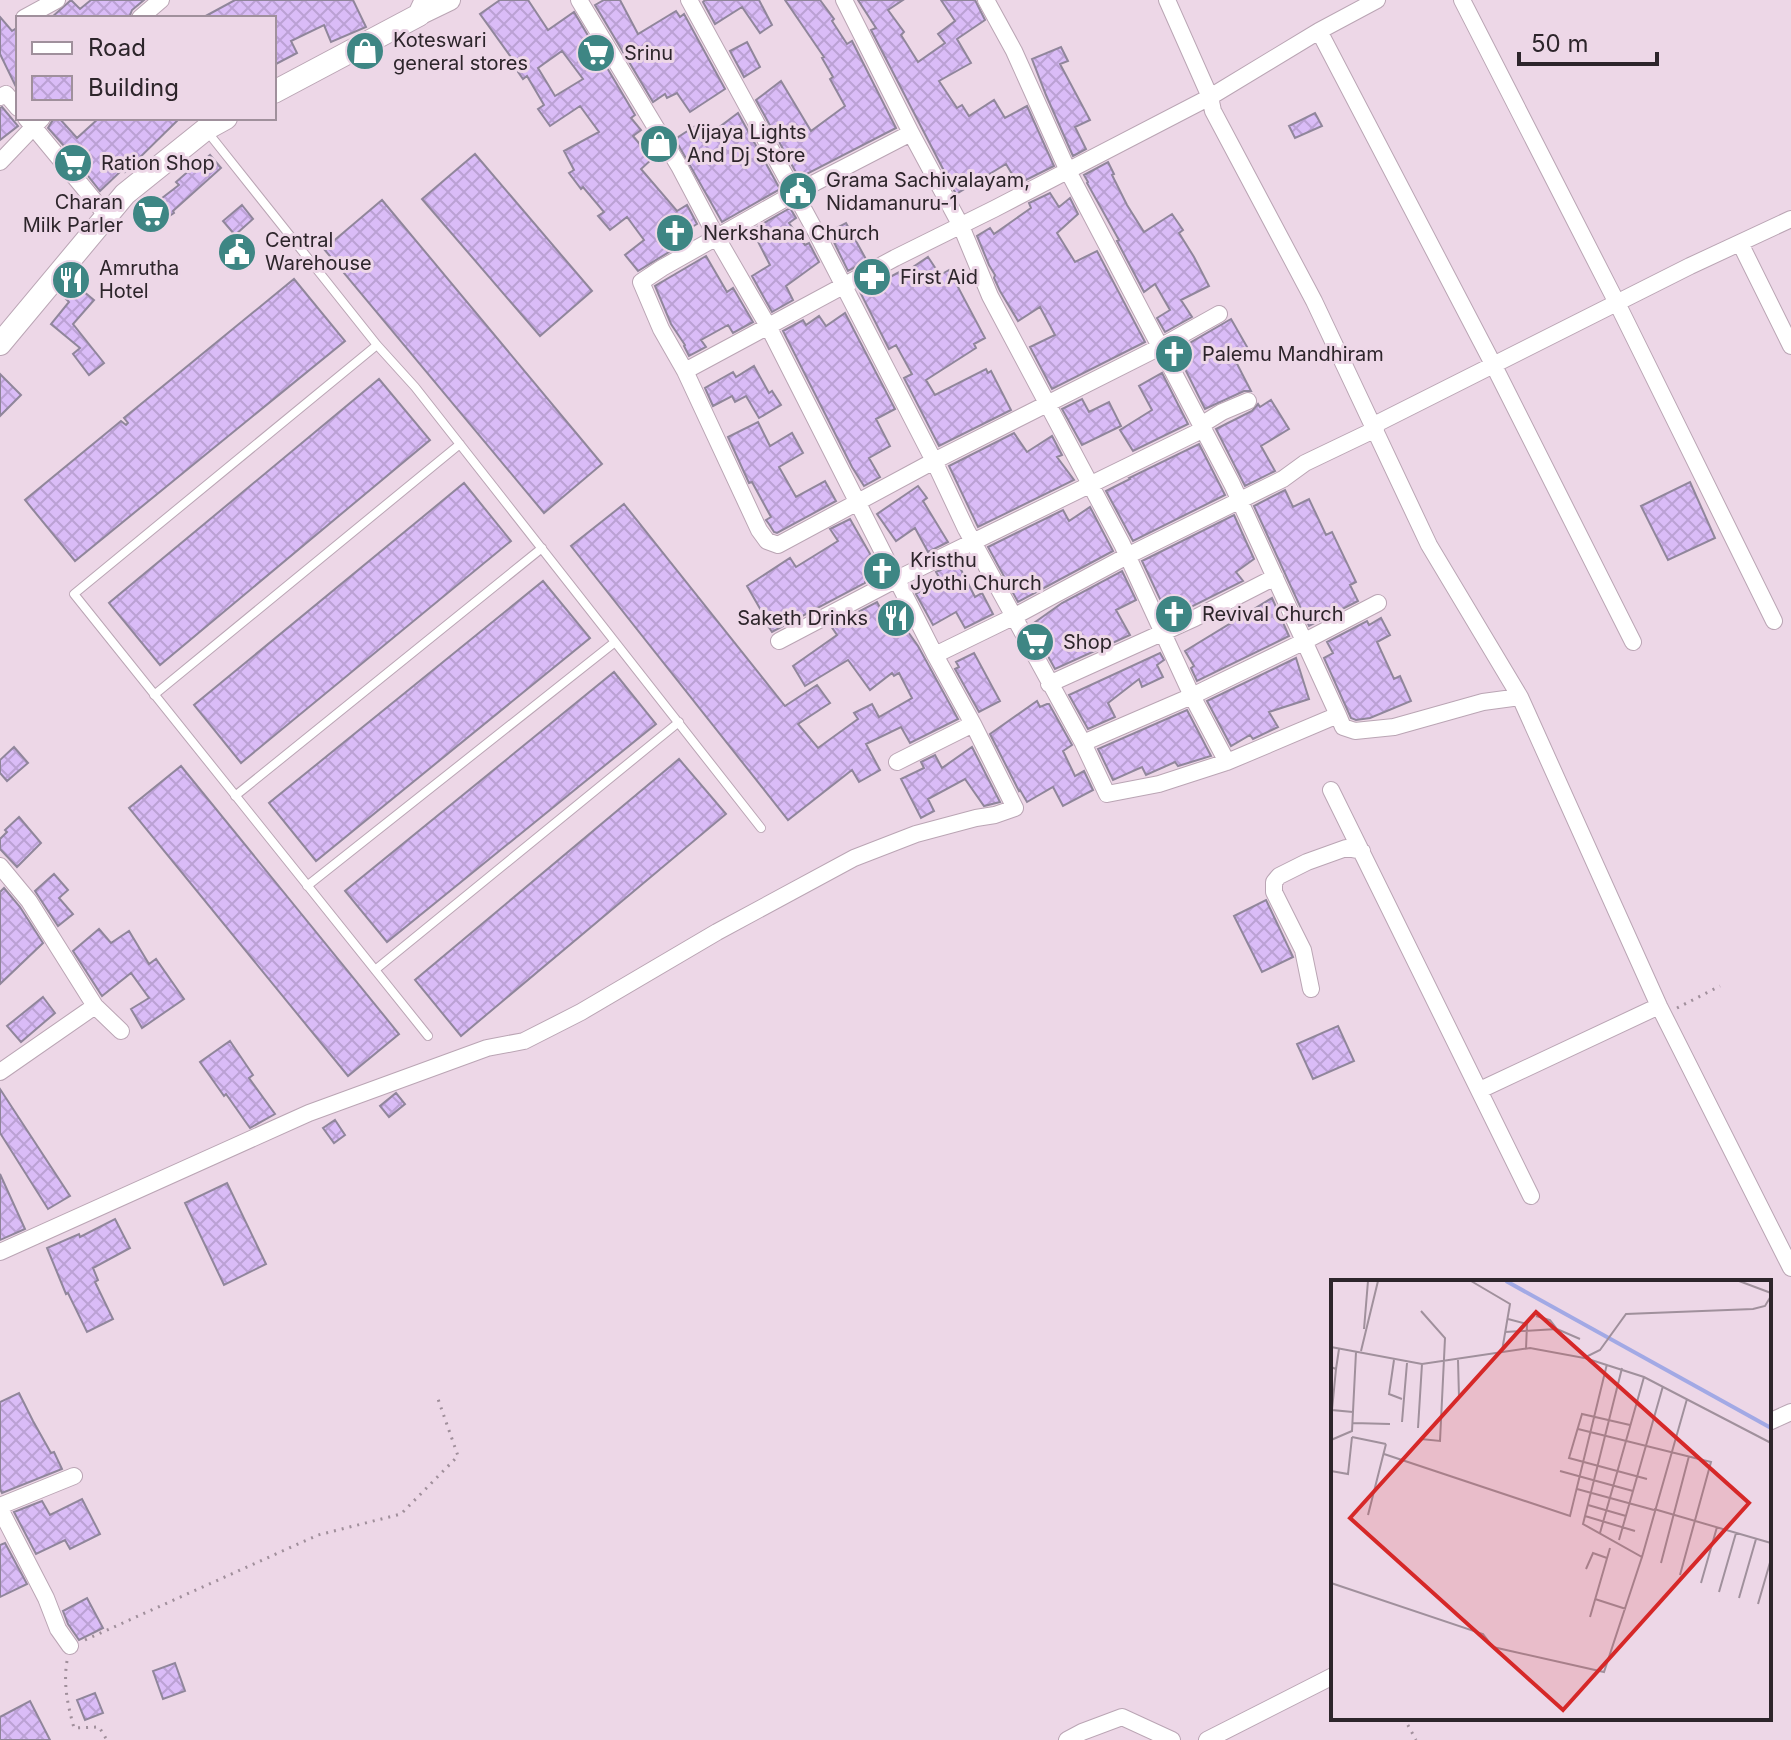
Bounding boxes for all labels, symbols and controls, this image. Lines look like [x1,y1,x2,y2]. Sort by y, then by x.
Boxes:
legend [16,16,276,120]
scale bar [1519,16,1657,66]
place label: Koteswari general stores [393,28,528,75]
text: 50 m [1531,29,1589,58]
shop icon: Koteswari general stores [344,30,386,72]
supermarket icon: Srinu [575,32,617,74]
text: Road [88,33,146,62]
place label: Srinu [624,41,673,65]
text: Building [88,73,179,102]
place label: Vijaya Lights And Dj Store [687,120,807,167]
shop icon: Vijaya Lights And Dj Store [638,123,680,165]
supermarket icon: Ration Shop [52,142,94,184]
place label: Ration Shop [101,151,215,175]
place label: Grama Sachivalayam, Nidamanuru-1 [826,168,1030,215]
public building icon: Grama Sachivalayam, Nidamanuru-1 [777,170,819,212]
place label: Charan Milk Parler [23,190,123,237]
supermarket icon: Charan Milk Parler [130,193,172,235]
church icon: Nerkshana Church [654,212,696,254]
place label: Nerkshana Church [703,221,880,245]
place label: Central Warehouse [265,228,372,275]
public building icon: Central Warehouse [216,231,258,273]
place label: Amrutha Hotel [99,256,179,303]
pharmacy icon: First Aid [851,256,893,298]
restaurant icon: Amrutha Hotel [50,259,92,301]
place label: First Aid [900,265,978,289]
church icon: Palemu Mandhiram [1153,333,1195,375]
place label: Palemu Mandhiram [1202,342,1384,366]
place label: Kristhu Jyothi Church [910,548,1042,595]
church icon: Kristhu Jyothi Church [861,550,903,592]
church icon: Revival Church [1153,593,1195,635]
restaurant icon: Saketh Drinks [875,597,917,639]
place label: Revival Church [1202,602,1343,626]
place label: Saketh Drinks [737,606,868,630]
supermarket icon: Shop [1014,621,1056,663]
place label: Shop [1063,630,1112,654]
inset map [1331,1280,1771,1720]

